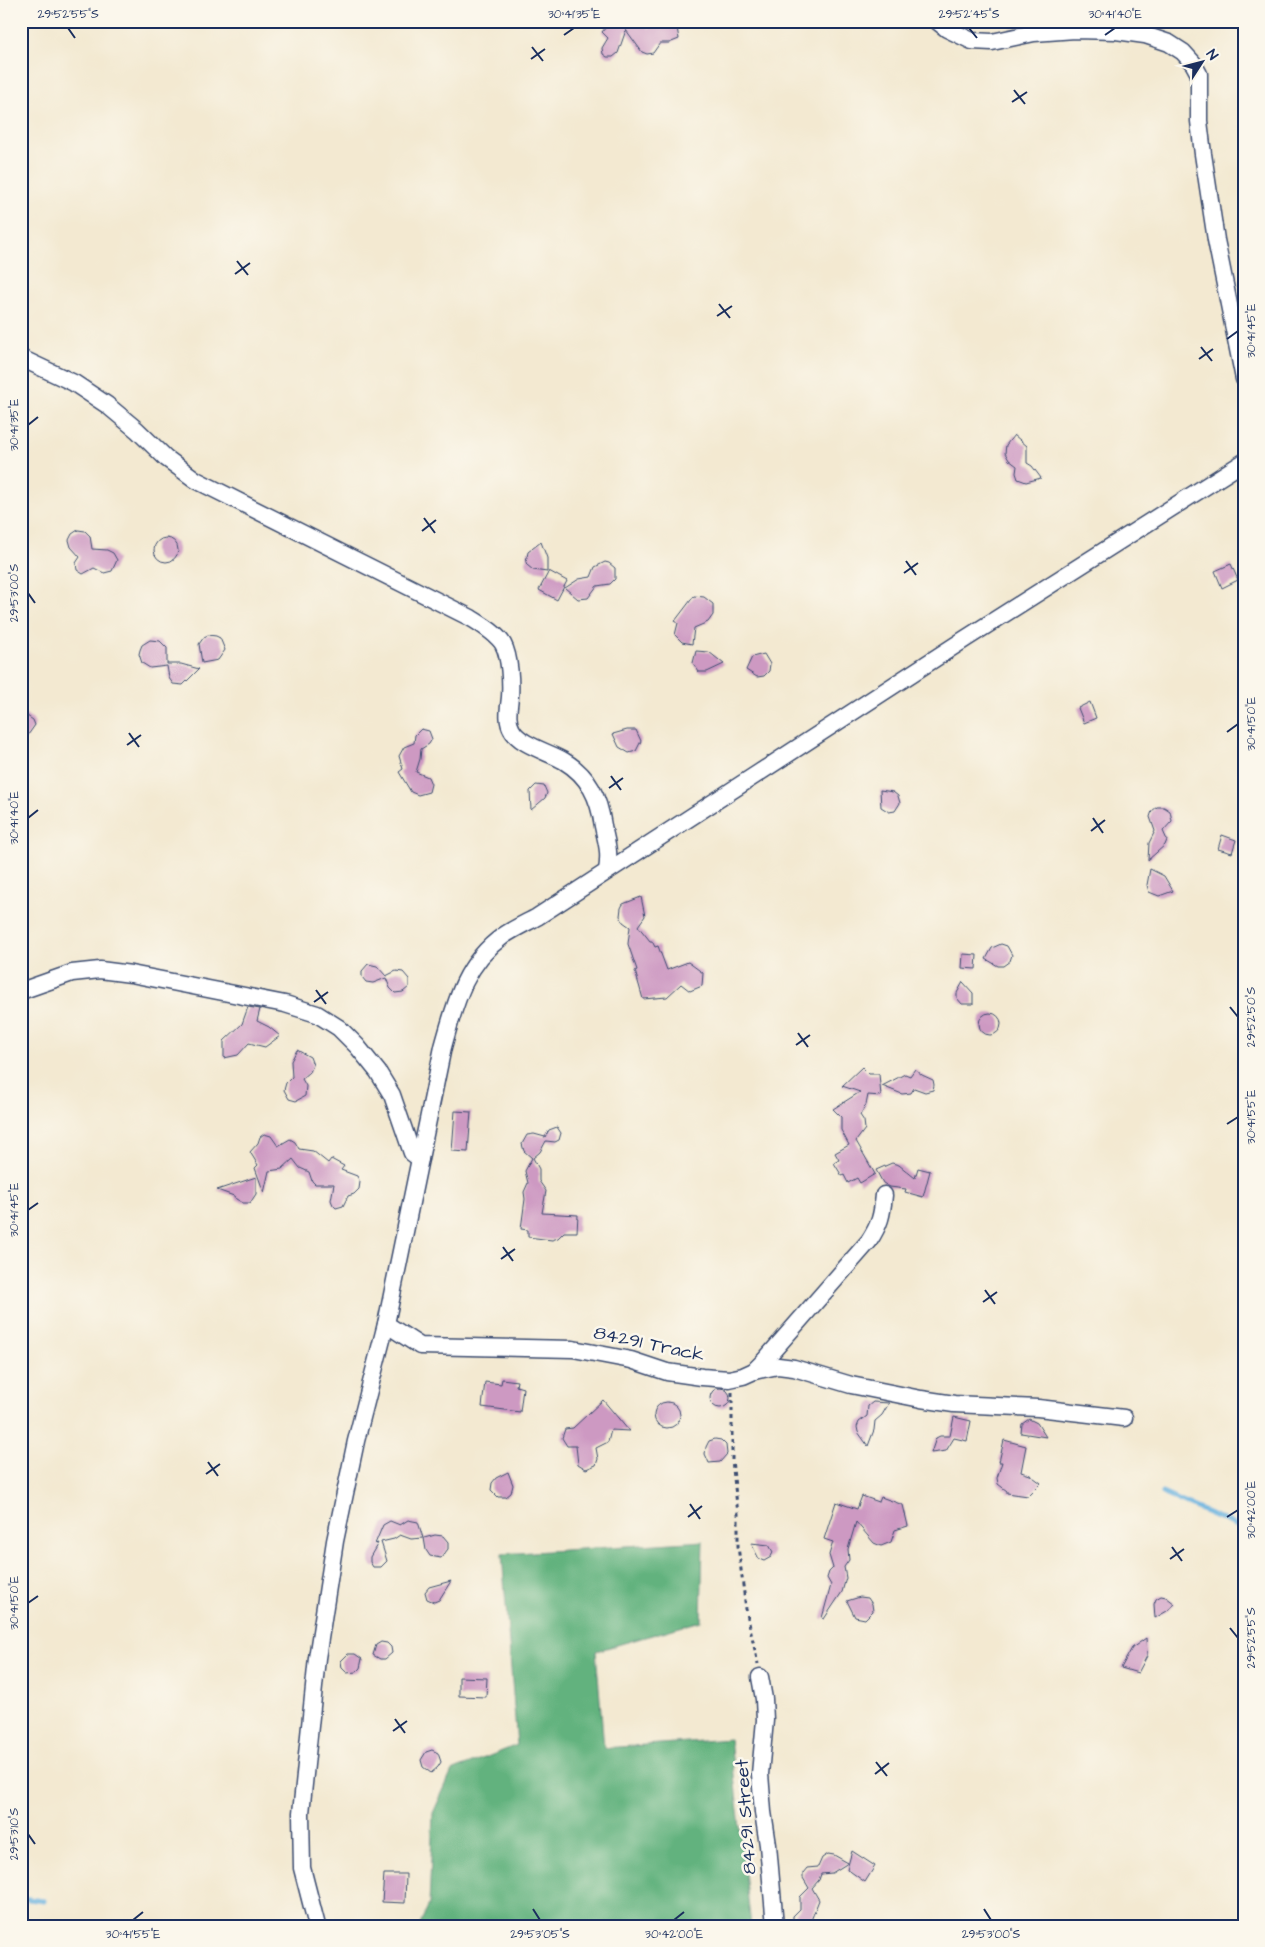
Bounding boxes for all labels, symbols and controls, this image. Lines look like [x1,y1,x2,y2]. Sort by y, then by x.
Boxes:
text: 29°52'55"S [37,6,99,23]
text: 30°41'35"E [548,6,600,23]
text: 29°52'45"S [939,6,1000,23]
text: 30°41'40"E [1088,6,1142,23]
north arrow [1178,38,1228,88]
text: N [1201,46,1223,65]
text: 30°41'45"E [1243,304,1260,358]
text: 30°41'35"E [6,399,23,451]
text: 29°53'00"S [6,563,23,622]
text: 30°41'50"E [1243,697,1260,751]
text: 30°41'40"E [6,791,23,845]
text: 29°52'50"S [1243,987,1260,1047]
text: 30°41'55"E [1243,1090,1260,1144]
text: 30°41'45"E [6,1183,23,1237]
street label: 84291 Track [591,1319,707,1369]
text: 30°42'00"E [1243,1481,1260,1539]
text: 30°41'50"E [6,1576,23,1630]
text: 29°52'55"S [1243,1607,1260,1669]
street label: 84291 Street [728,1758,763,1876]
text: 29°53'10"S [6,1807,23,1860]
text: 30°41'55"E [106,1926,160,1943]
text: 29°53'05"S [510,1926,570,1943]
text: 30°42'00"E [645,1926,703,1943]
text: 29°53'00"S [962,1926,1021,1943]

